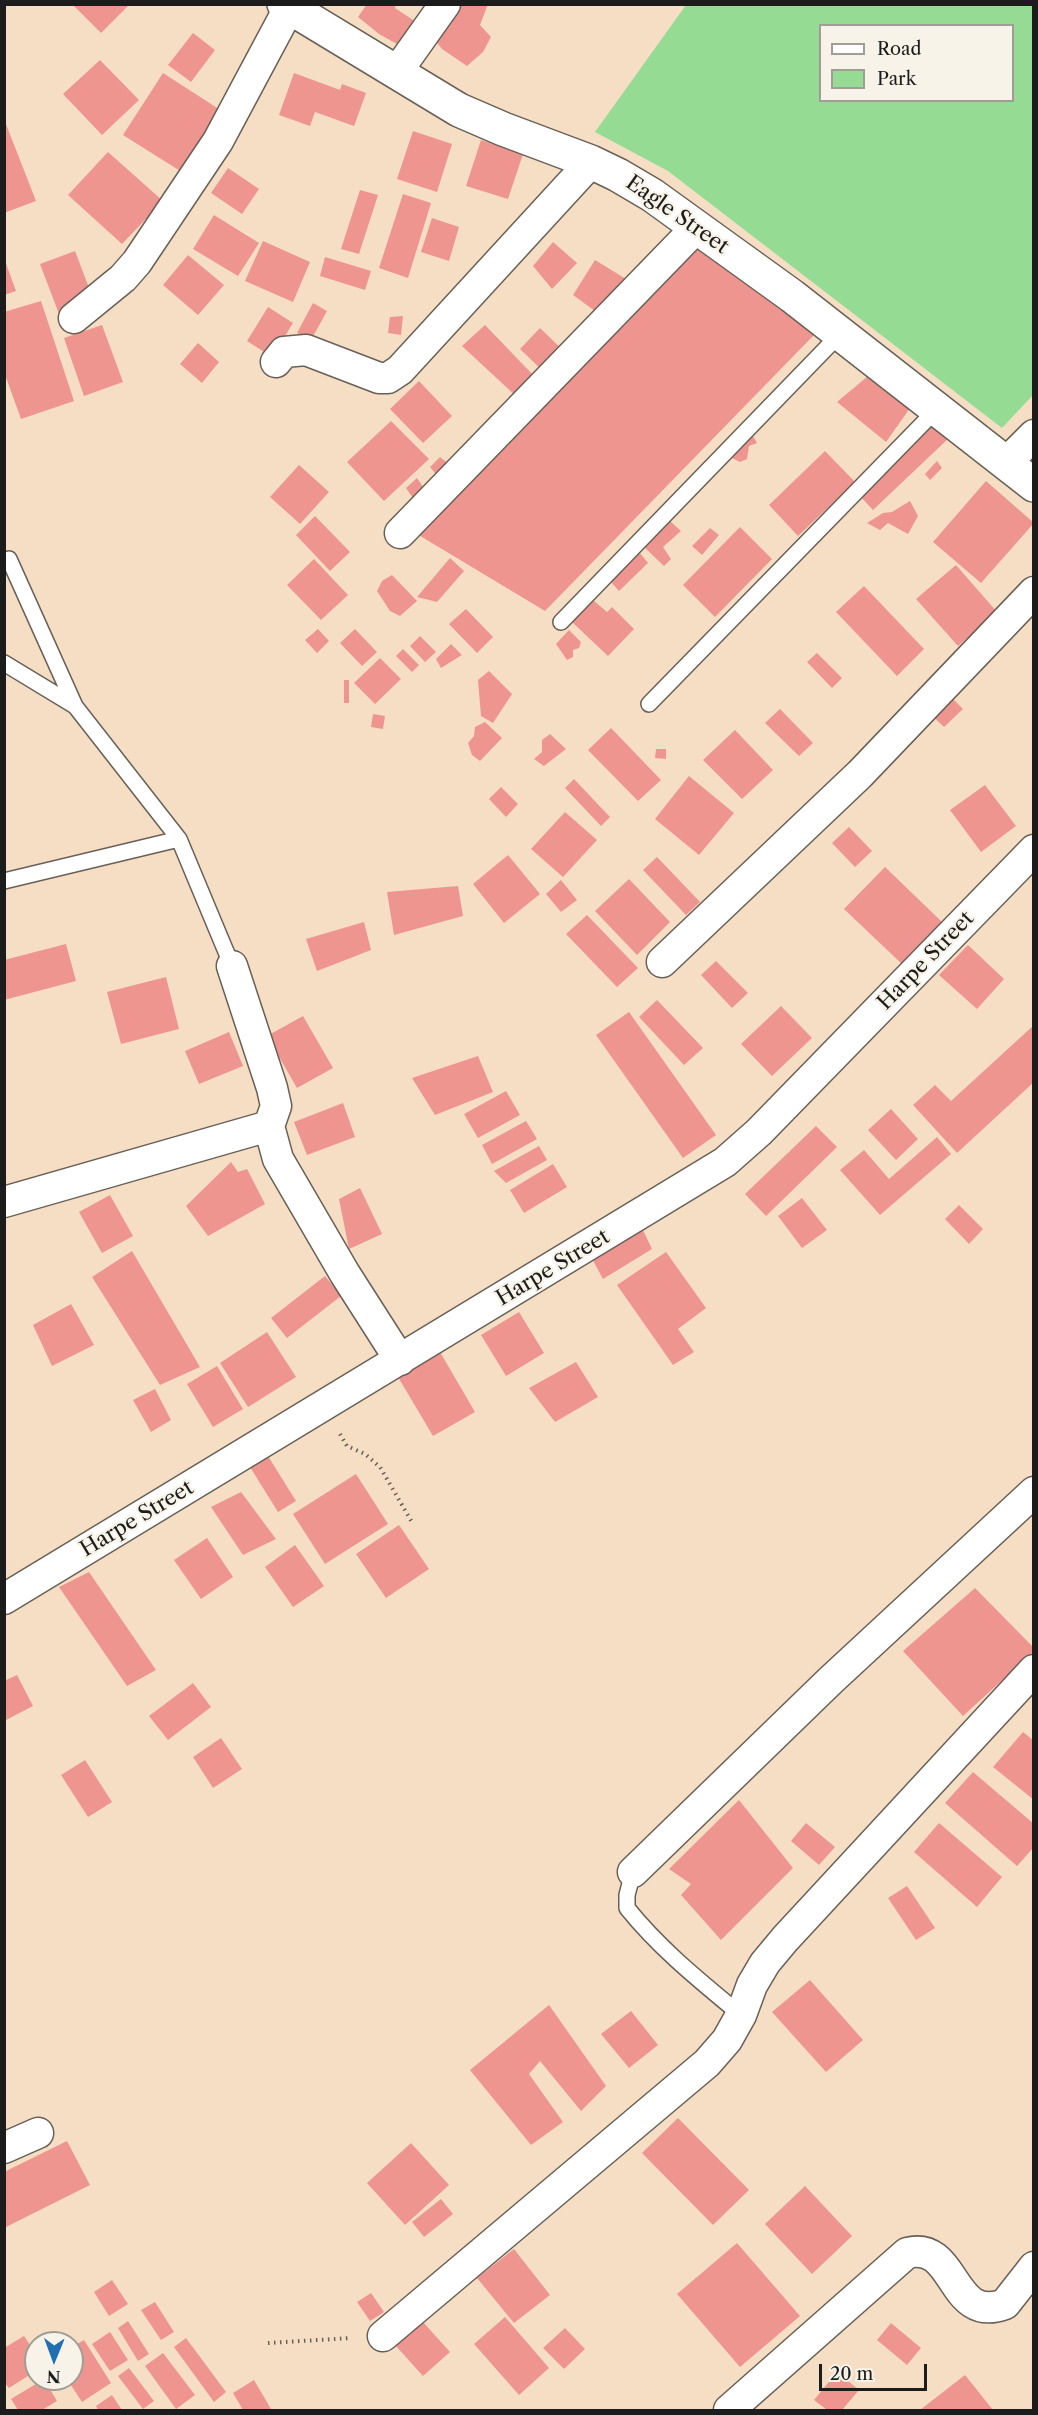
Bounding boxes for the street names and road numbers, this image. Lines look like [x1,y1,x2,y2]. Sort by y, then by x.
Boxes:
street label: Eagle Street [621,170,733,260]
street label: Harpe Street [873,906,979,1016]
street label: Harpe Street [492,1224,614,1312]
street label: Harpe Street [76,1475,198,1563]

